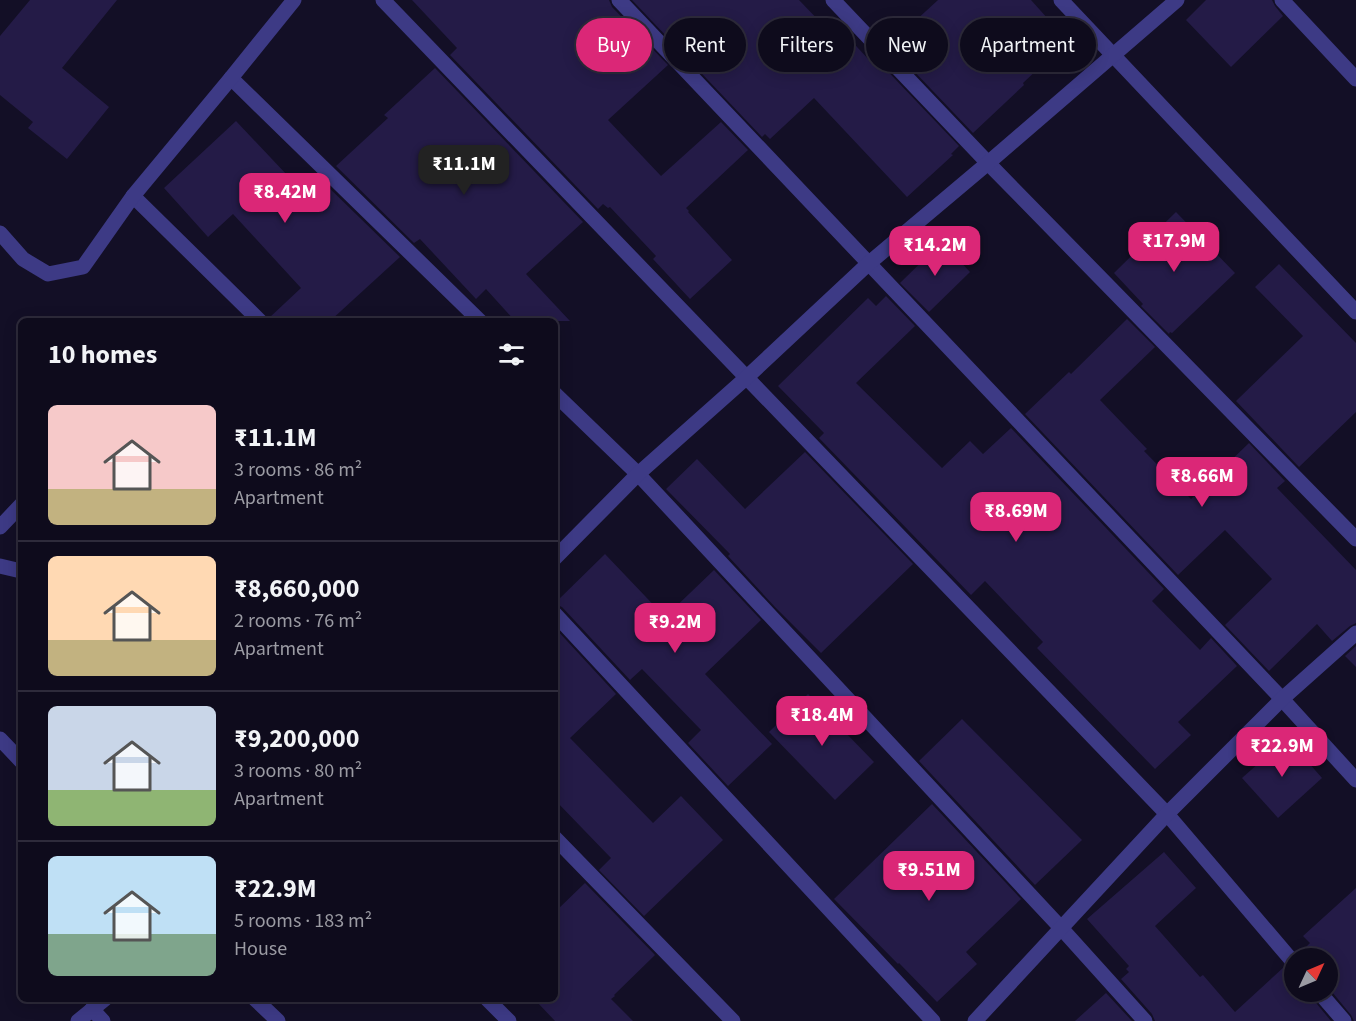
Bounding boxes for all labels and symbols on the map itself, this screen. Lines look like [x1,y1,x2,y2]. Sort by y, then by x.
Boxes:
pin: ₹11.1M [415,145,513,196]
pin: ₹8.42M [236,173,334,224]
pin: ₹17.9M [1125,222,1223,273]
pin: ₹14.2M [886,226,984,277]
pin: ₹8.66M [1153,457,1251,508]
pin: ₹8.69M [967,492,1065,543]
pin: ₹9.2M [633,603,717,654]
pin: ₹18.4M [773,696,871,747]
pin: ₹22.9M [1233,727,1331,778]
pin: ₹9.51M [880,851,978,902]
north arrow [1284,948,1338,1002]

